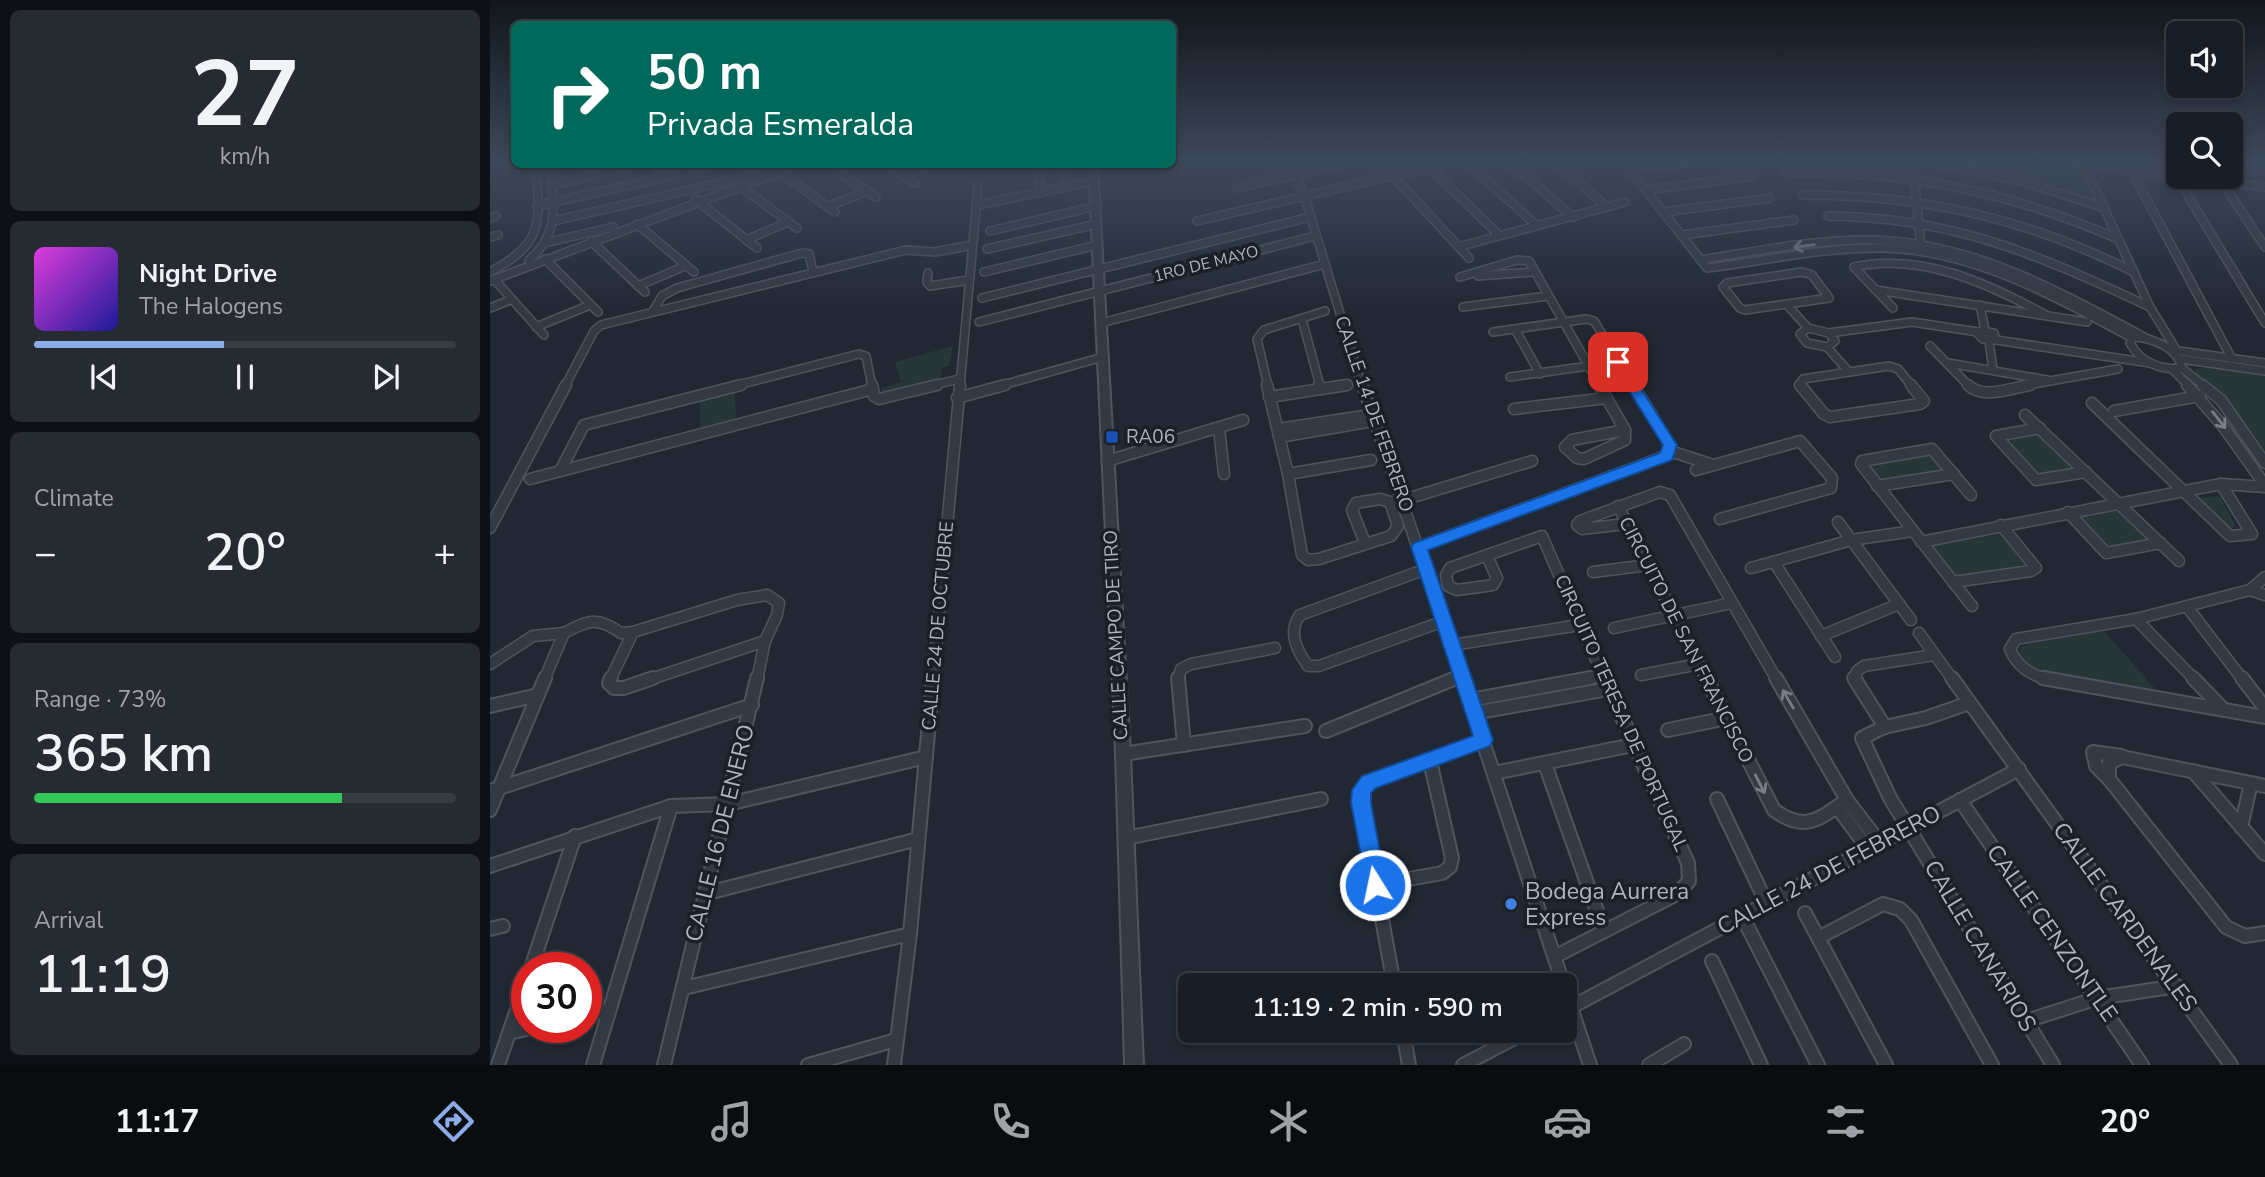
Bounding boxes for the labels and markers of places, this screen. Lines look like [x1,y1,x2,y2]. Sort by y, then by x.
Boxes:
pin [1588,332,1648,392]
place label: RA06 [1126,424,1175,450]
marker: RA06 [1104,429,1120,445]
place label: Bodega Aurrera Express [1525,876,1689,933]
marker: Bodega Aurrera Express [1503,896,1519,912]

